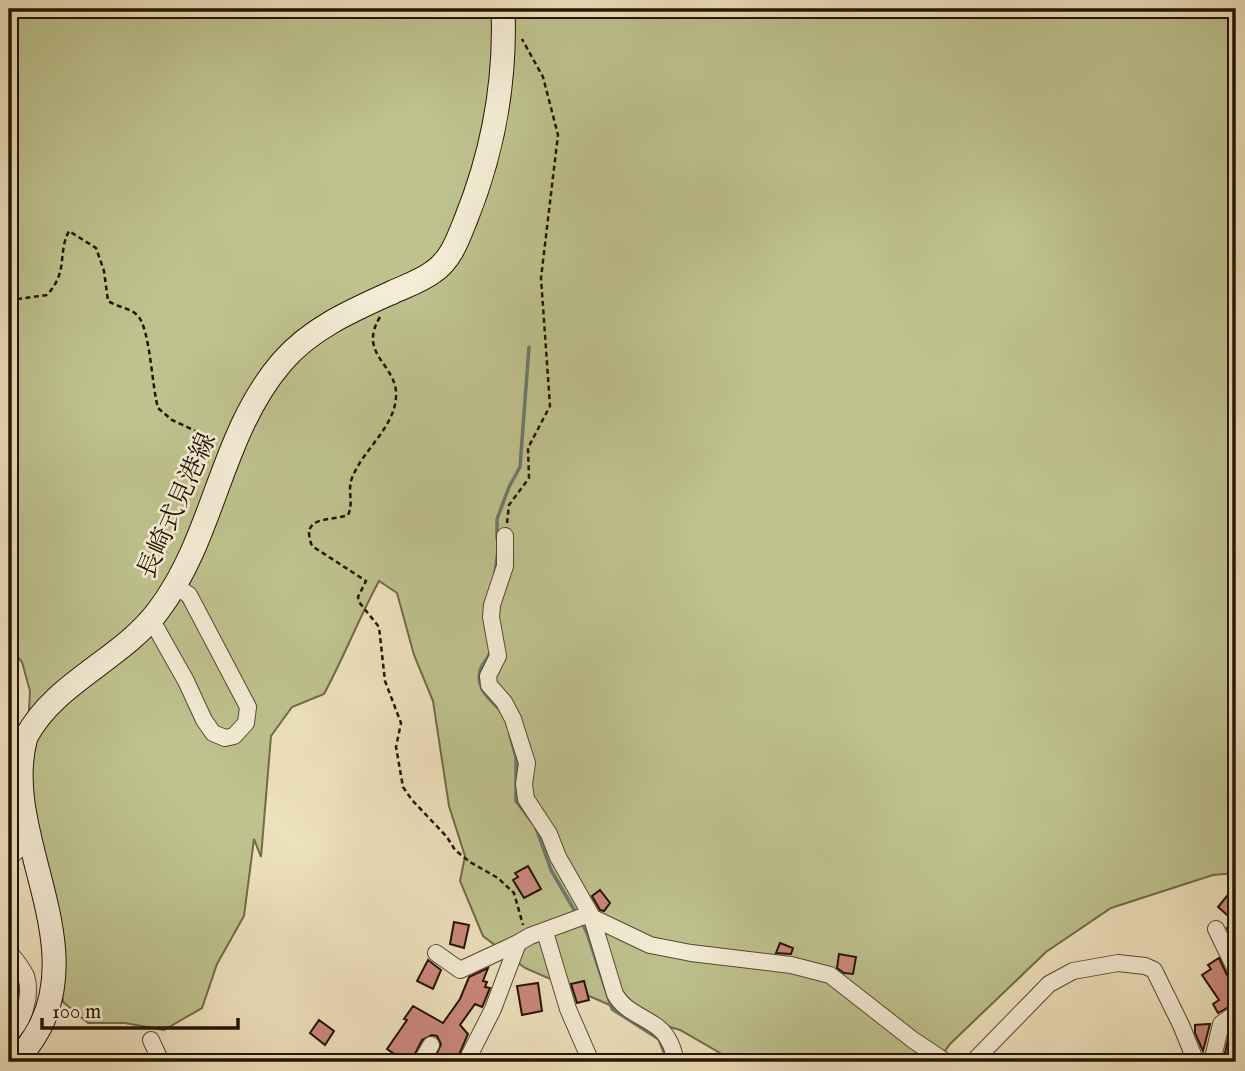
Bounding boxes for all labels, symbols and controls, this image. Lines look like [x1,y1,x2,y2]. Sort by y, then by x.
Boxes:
street label: 長崎式見港線 [131,428,224,584]
scale bar [42,987,238,1031]
text: 100 m [52,999,101,1026]

